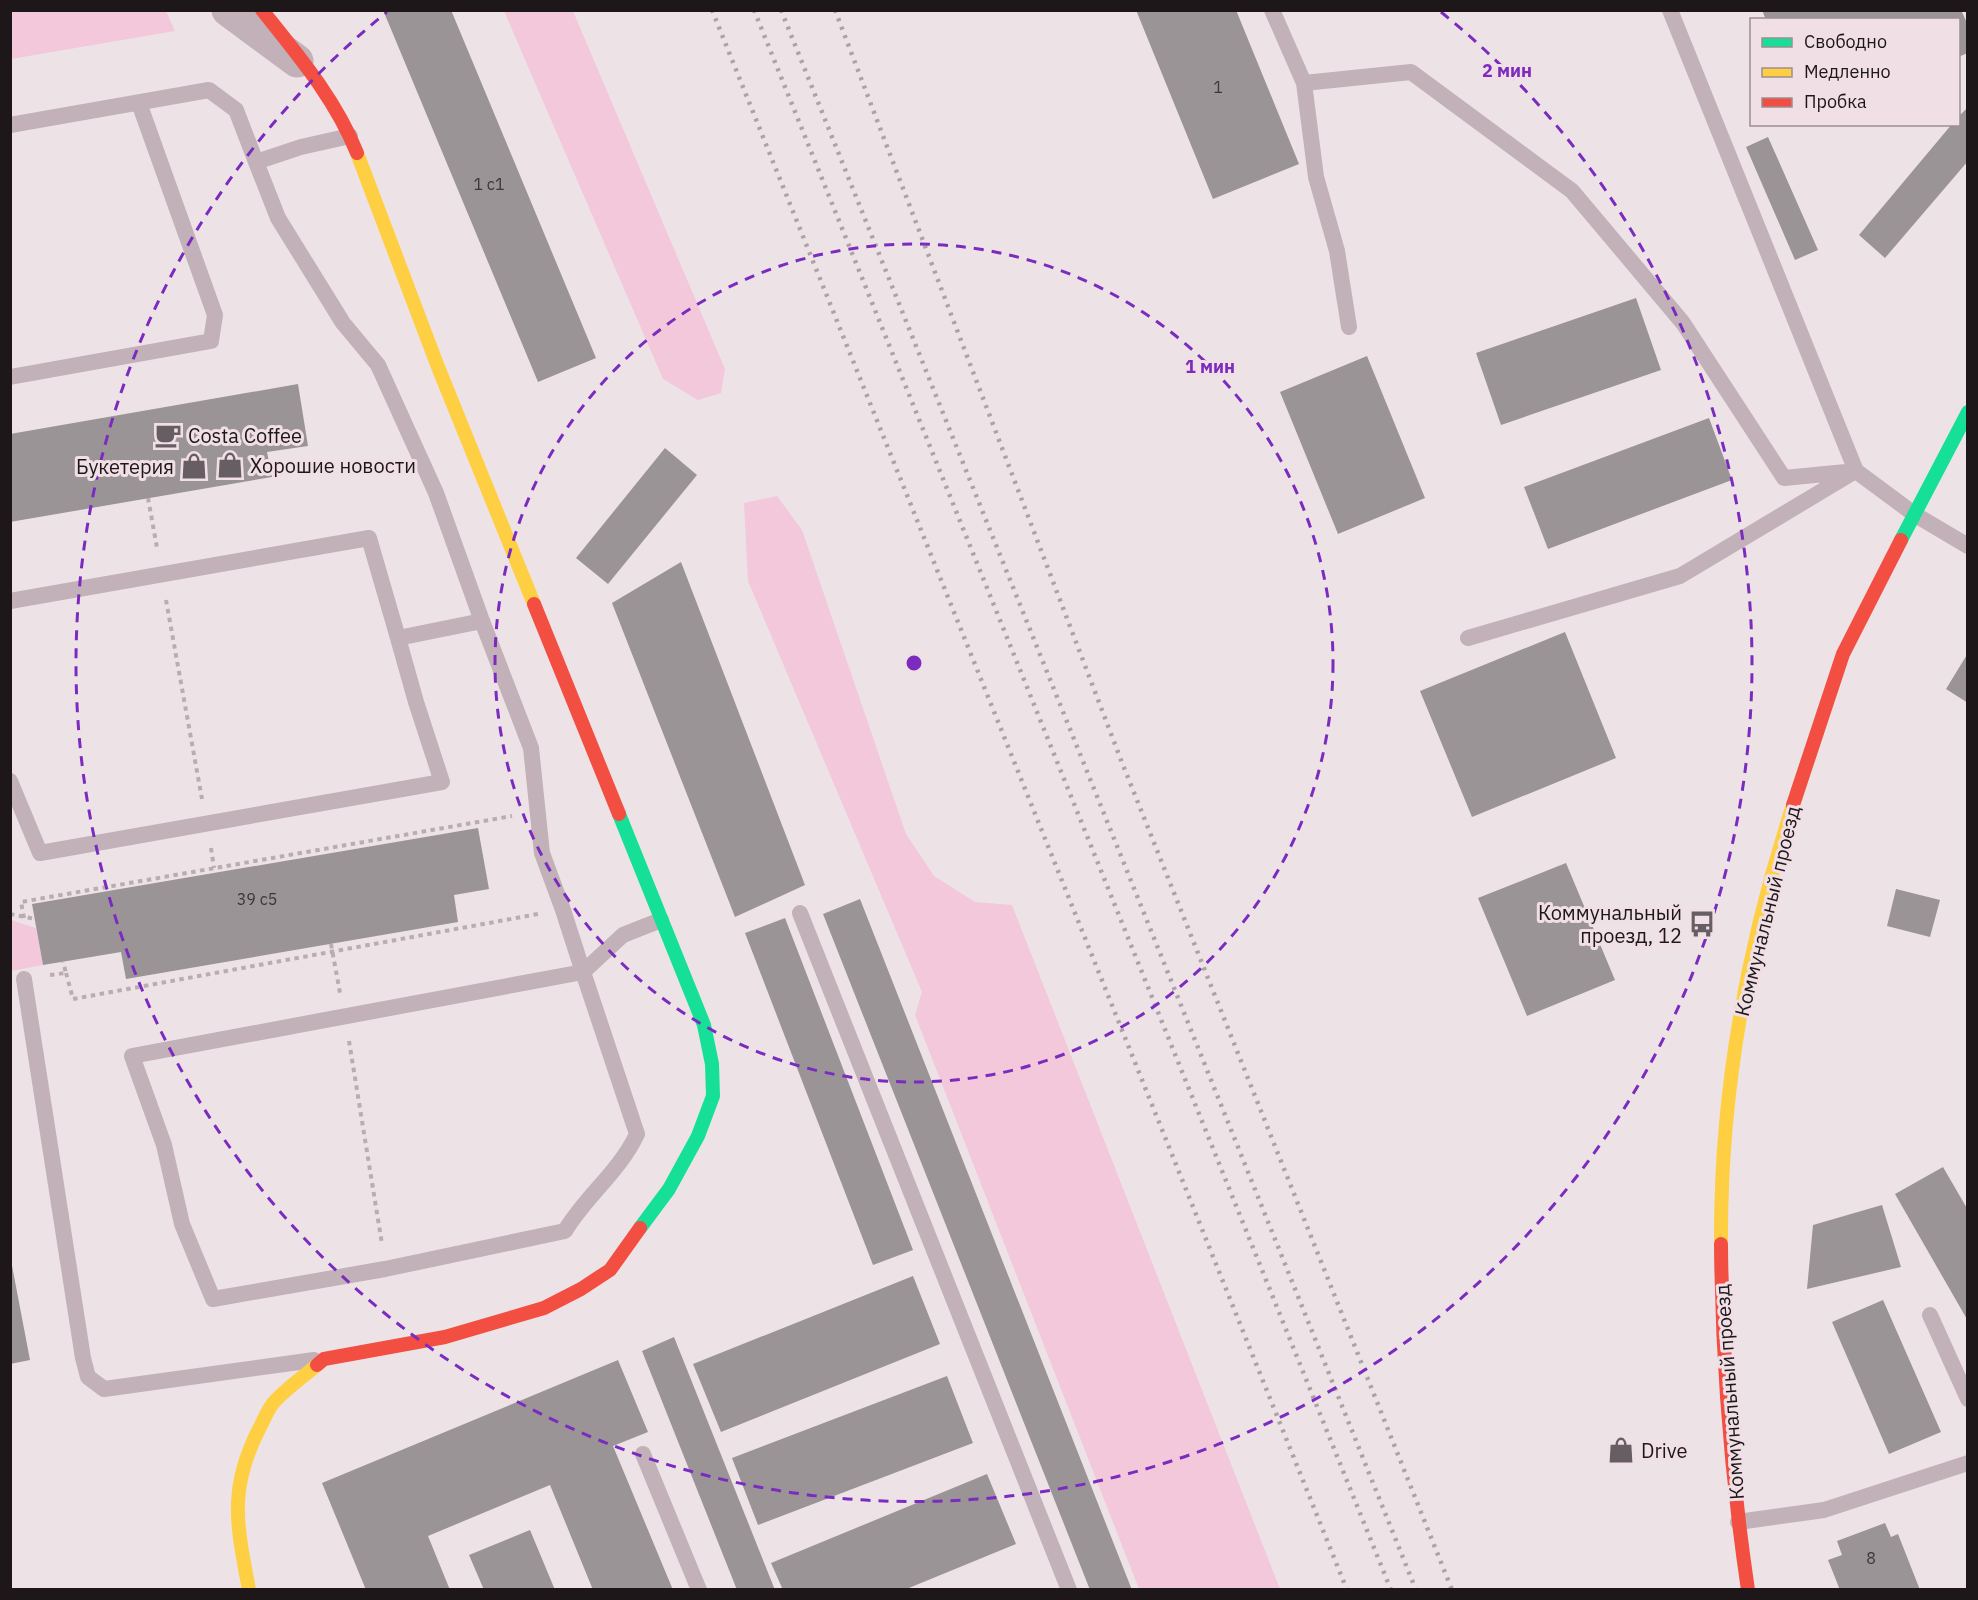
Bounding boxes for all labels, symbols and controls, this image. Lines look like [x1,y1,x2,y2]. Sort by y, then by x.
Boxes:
legend [1750,18,1960,126]
text: Свободно [1804,30,1887,53]
text: 2 мин [1482,59,1532,82]
text: Медленно [1804,60,1891,83]
house number: 1 [1213,77,1223,97]
text: Пробка [1804,90,1867,113]
house number: 1 с1 [473,174,505,194]
text: 1 мин [1185,355,1235,378]
cafe icon: Costa Coffee [153,420,183,450]
place label: Costa Coffee [188,422,302,449]
shop icon: Хорошие новости [215,450,245,480]
shop icon: Букетерия [179,451,209,481]
place label: Хорошие новости [250,452,416,479]
place label: Букетерия [76,453,174,480]
centre of rings [904,653,924,673]
street label: Коммунальный проезд [1728,803,1806,1019]
house number: 39 с5 [237,889,277,909]
place label: Коммунальный проезд, 12 [1538,899,1682,949]
bus stop icon: Коммунальный проезд, 12 [1687,909,1717,939]
street label: Коммунальный проезд [1708,1283,1750,1501]
shop icon: Drive [1606,1435,1636,1465]
place label: Drive [1641,1437,1687,1464]
house number: 8 [1866,1548,1876,1568]

